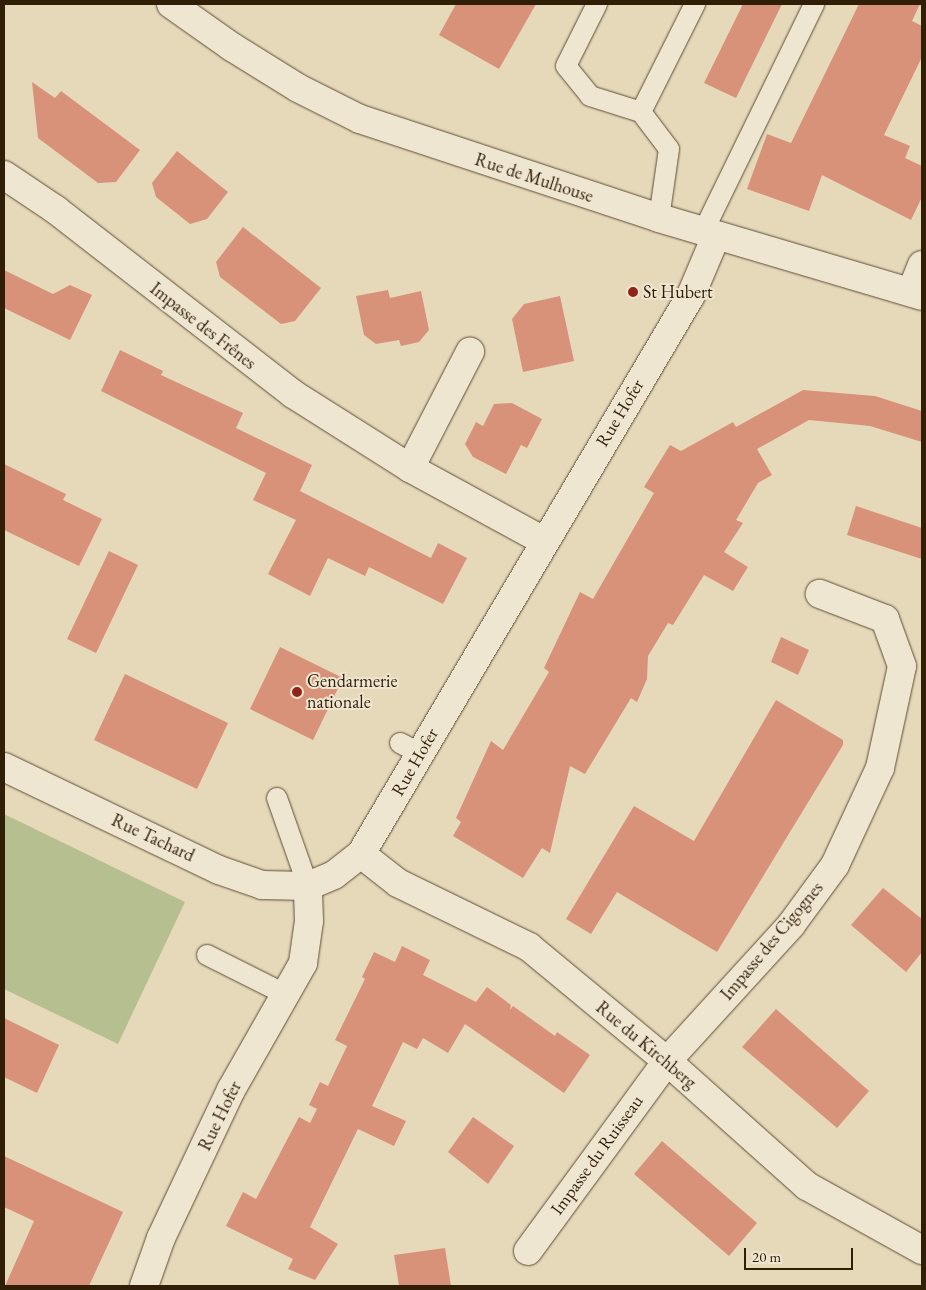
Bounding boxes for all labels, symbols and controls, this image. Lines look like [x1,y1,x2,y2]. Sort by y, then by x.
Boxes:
street label: Rue de Mulhouse [472,149,596,207]
street label: Impasse des Frênes [146,278,260,374]
place label: St Hubert [643,281,713,303]
marker: St Hubert [627,286,639,298]
street label: Rue Hofer [591,375,649,451]
place label: Gendarmerie nationale [307,671,397,714]
marker: Gendarmerie nationale [291,686,303,698]
street label: Rue Hofer [387,724,443,800]
street label: Rue Tachard [108,809,198,867]
street label: Impasse des Cigognes [716,877,828,1005]
street label: Rue du Kirchberg [591,997,701,1093]
street label: Rue Hofer [194,1078,246,1154]
street label: Impasse du Ruisseau [546,1091,648,1219]
scale bar [746,1238,855,1270]
text: 20 m [752,1247,781,1266]

